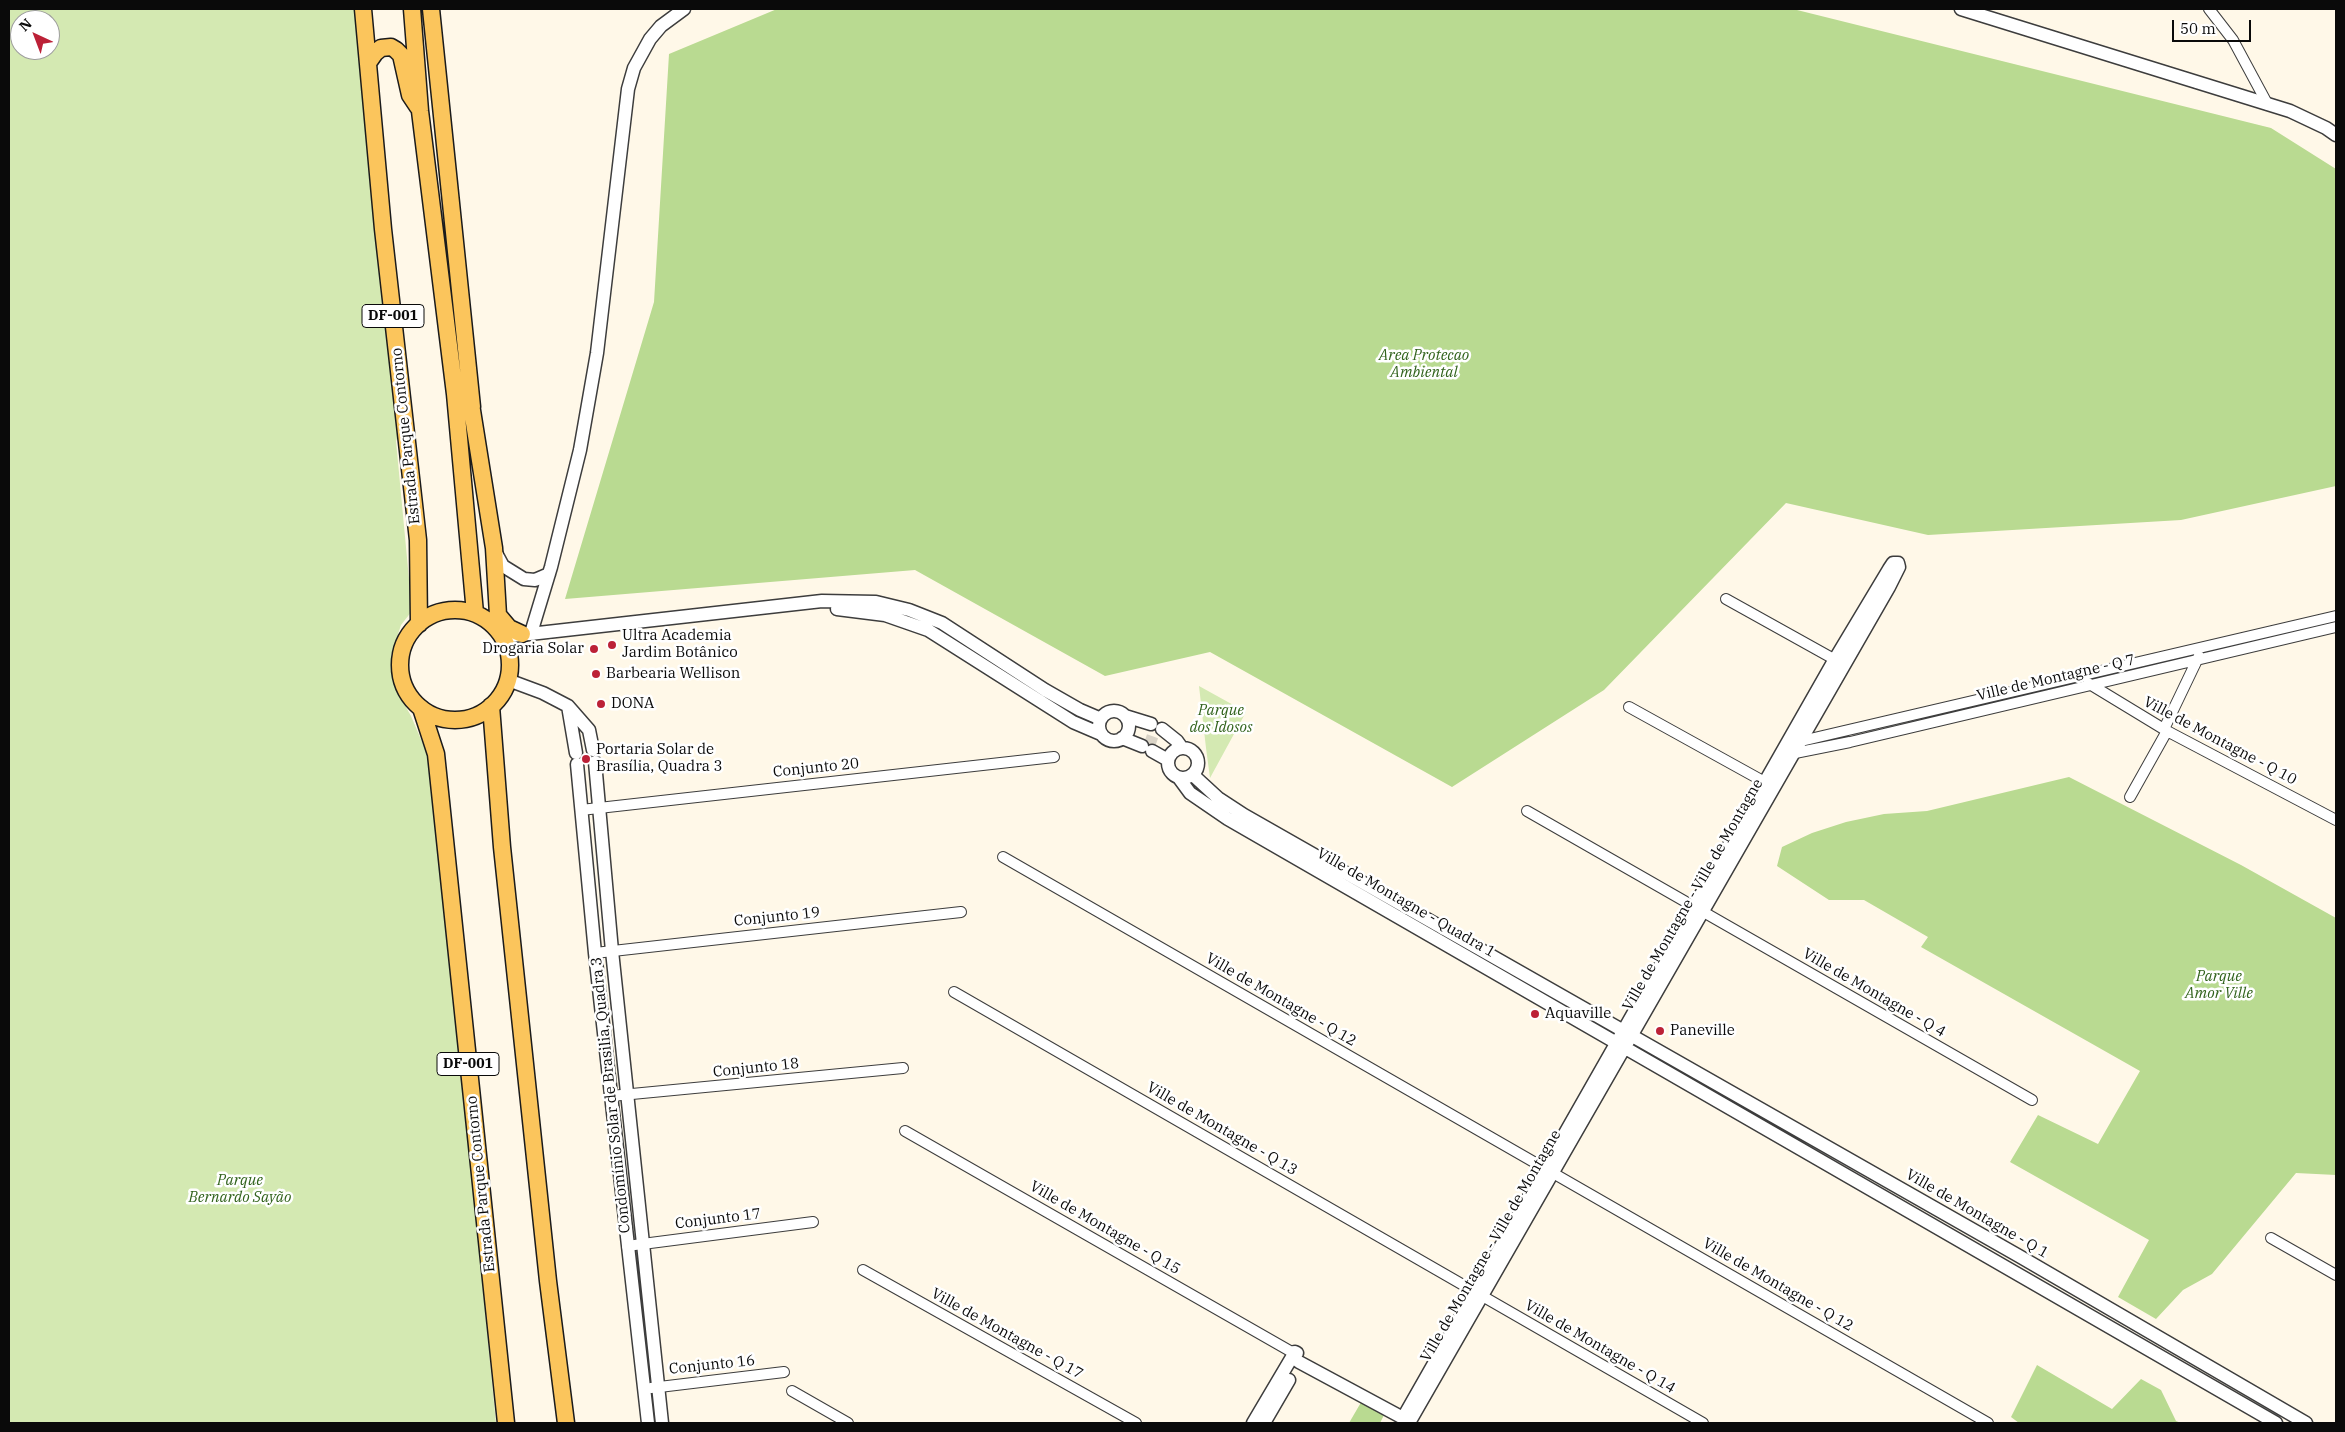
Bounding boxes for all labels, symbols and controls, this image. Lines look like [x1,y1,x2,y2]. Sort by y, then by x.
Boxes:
north arrow [10,10,60,60]
scale bar [2175,10,2254,42]
text: N [15,14,36,35]
text: 50 m [2180,19,2216,38]
road number: DF-001 [362,304,424,328]
street label: Estrada Parque Contorno [388,347,424,525]
park label: Area Protecao Ambiental [1379,347,1469,382]
place label: Ultra Academia Jardim Botânico [622,627,738,662]
marker: Ultra Academia Jardim Botânico [606,639,618,651]
place label: Drogaria Solar [482,640,584,658]
marker: Drogaria Solar [588,643,600,655]
street label: Ville de Montagne - Q 7 [1975,651,2137,705]
place label: Barbearia Wellison [606,665,740,683]
marker: Barbearia Wellison [590,668,602,680]
street label: Ville de Montagne - Q 10 [2140,693,2300,789]
place label: DONA [611,695,654,713]
marker: DONA [595,698,607,710]
park label: Parque dos Idosos [1189,702,1253,737]
place label: Portaria Solar de Brasília, Quadra 3 [596,741,722,776]
marker: Portaria Solar de Brasília, Quadra 3 [580,753,592,765]
street label: Conjunto 20 [772,755,860,781]
street label: Ville de Montagne - Ville de Montagne [1619,776,1767,1014]
street label: Ville de Montagne - Quadra 1 [1313,844,1499,962]
street label: Conjunto 19 [733,904,821,930]
street label: Ville de Montagne - Q 4 [1799,945,1949,1041]
street label: Ville de Montagne - Q 12 [1202,949,1360,1051]
street label: Condomínio Solar de Brasilia, Quadra 3 [588,956,634,1234]
park label: Parque Amor Ville [2185,968,2253,1003]
place label: Aquaville [1545,1005,1611,1023]
marker: Aquaville [1529,1008,1541,1020]
place label: Paneville [1670,1022,1735,1040]
marker: Paneville [1654,1025,1666,1037]
road number: DF-001 [437,1052,499,1076]
street label: Conjunto 18 [712,1055,800,1081]
street label: Ville de Montagne - Q 13 [1143,1078,1301,1180]
street label: Estrada Parque Contorno [463,1095,499,1273]
street label: Ville de Montagne - Ville de Montagne [1417,1127,1565,1365]
street label: Ville de Montagne - Q 1 [1902,1166,2052,1262]
park label: Parque Bernardo Sayão [189,1172,291,1207]
street label: Ville de Montagne - Q 15 [1026,1177,1184,1279]
street label: Conjunto 17 [674,1205,762,1233]
street label: Ville de Montagne - Q 12 [1699,1234,1857,1336]
street label: Ville de Montagne - Q 17 [928,1285,1086,1383]
street label: Ville de Montagne - Q 14 [1521,1296,1679,1398]
street label: Conjunto 16 [668,1352,756,1378]

